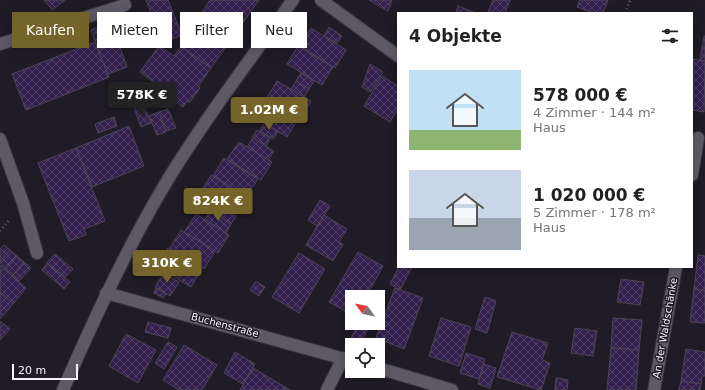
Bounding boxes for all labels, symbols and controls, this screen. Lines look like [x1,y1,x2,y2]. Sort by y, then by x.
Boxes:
chip: Kaufen [12,12,89,48]
chip: Mieten [97,12,172,48]
chip: Filter [180,12,243,48]
chip: Neu [251,12,307,48]
icon: filters [659,25,681,47]
text: 4 Objekte [409,26,502,46]
pin: 578K € [109,82,175,116]
text: 578 000 € [533,85,628,105]
icon: home [441,86,489,134]
text: 578K € [117,87,167,102]
pin: 1.02M € [232,97,306,131]
text: 1.02M € [240,102,298,117]
text: 4 Zimmer · 144 m² [533,105,656,120]
text: Haus [533,120,566,135]
text: 1 020 000 € [533,185,645,205]
icon: home [441,186,489,234]
pin: 824K € [185,188,251,222]
text: 824K € [193,193,243,208]
text: 5 Zimmer · 178 m² [533,205,656,220]
text: Haus [533,220,566,235]
pin: 310K € [134,250,200,284]
text: 310K € [142,255,192,270]
street label: An der Waldschänke [651,277,679,379]
north arrow [345,290,385,330]
map controls [345,290,385,378]
street label: Buchenstraße [190,311,260,339]
button: locate [345,338,385,378]
scale bar [12,362,78,381]
text: 20 m [18,364,46,377]

